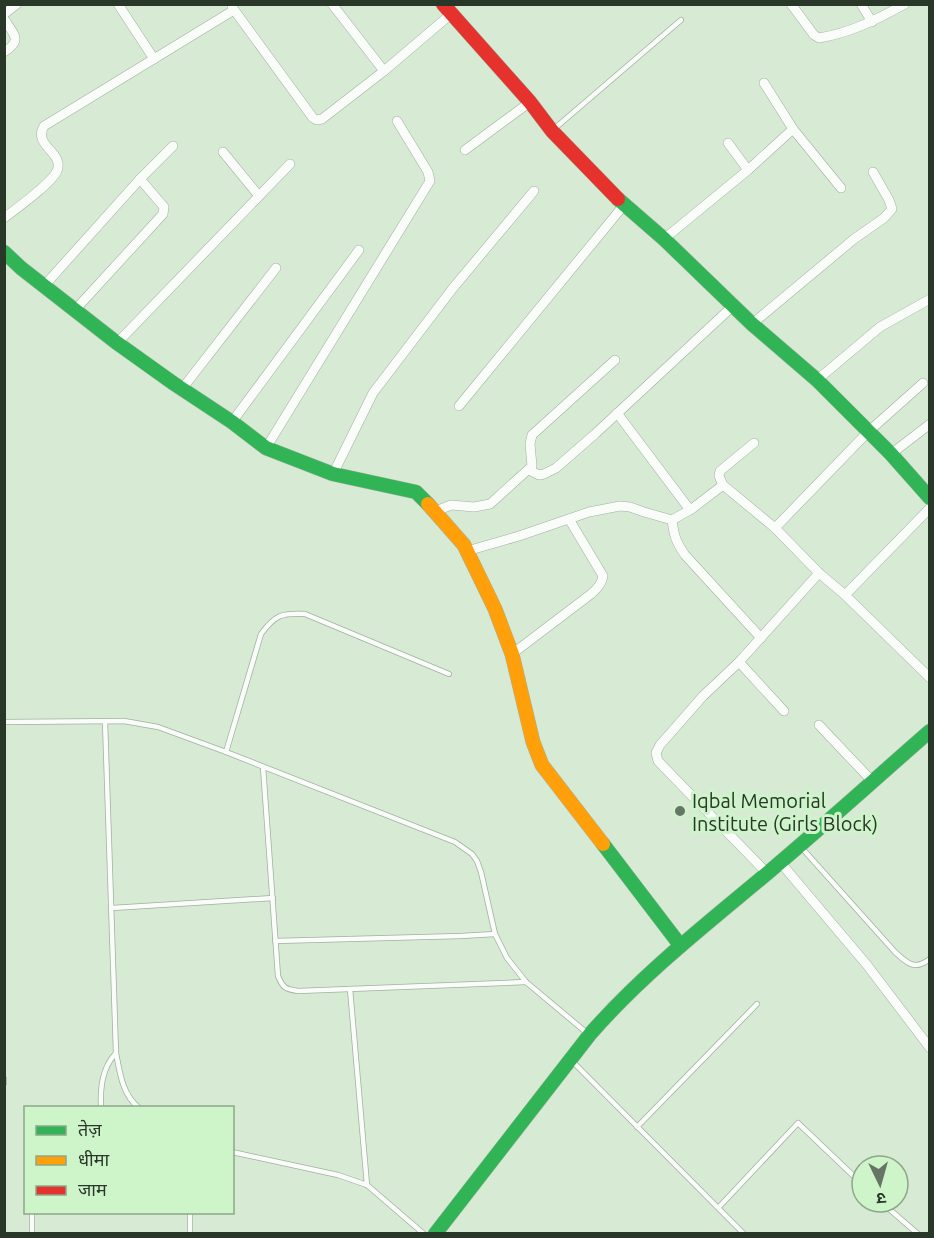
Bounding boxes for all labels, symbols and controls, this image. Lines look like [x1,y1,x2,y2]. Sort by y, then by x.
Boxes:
place label: Iqbal Memorial Institute (Girls Block) [692,789,878,835]
marker: Iqbal Memorial Institute (Girls Block) [673,804,687,818]
legend [24,1106,234,1214]
text: तेज़ [78,1119,102,1139]
text: धीमा [78,1149,109,1169]
north arrow [850,1154,910,1214]
text: जाम [78,1179,108,1199]
text: उ [875,1190,887,1208]

